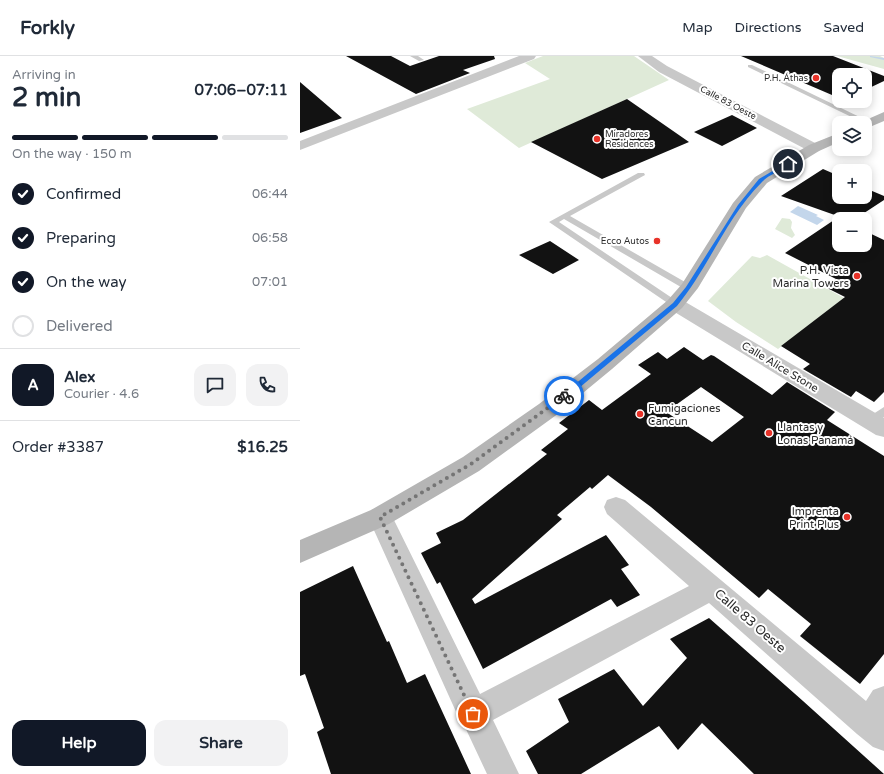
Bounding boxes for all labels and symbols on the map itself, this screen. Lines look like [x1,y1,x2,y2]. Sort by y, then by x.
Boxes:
place label: P.H. Áthas [764,72,808,84]
marker: P.H. Áthas [811,73,821,83]
street label: Calle 83 Oeste [698,84,758,122]
place label: Miradores Residences [605,129,654,150]
marker: Miradores Residences [592,134,602,144]
pin [771,147,805,181]
place label: Ecco Autos [601,236,649,247]
marker: Ecco Autos [652,236,662,246]
place label: P.H. Vista Marina Towers [773,264,849,290]
marker: P.H. Vista Marina Towers [852,271,862,281]
street label: Calle Alice Stone [739,339,821,395]
courier [544,376,584,416]
place label: Fumigaciones Cancun [648,402,720,428]
marker: Fumigaciones Cancun [635,409,645,419]
place label: Llantas y Lonas Panamá [777,421,854,447]
marker: Llantas y Lonas Panamá [764,428,774,438]
place label: Imprenta Print Plus [789,505,839,531]
marker: Imprenta Print Plus [842,512,852,522]
street label: Calle 83 Oeste [711,586,789,656]
pin [456,697,490,731]

